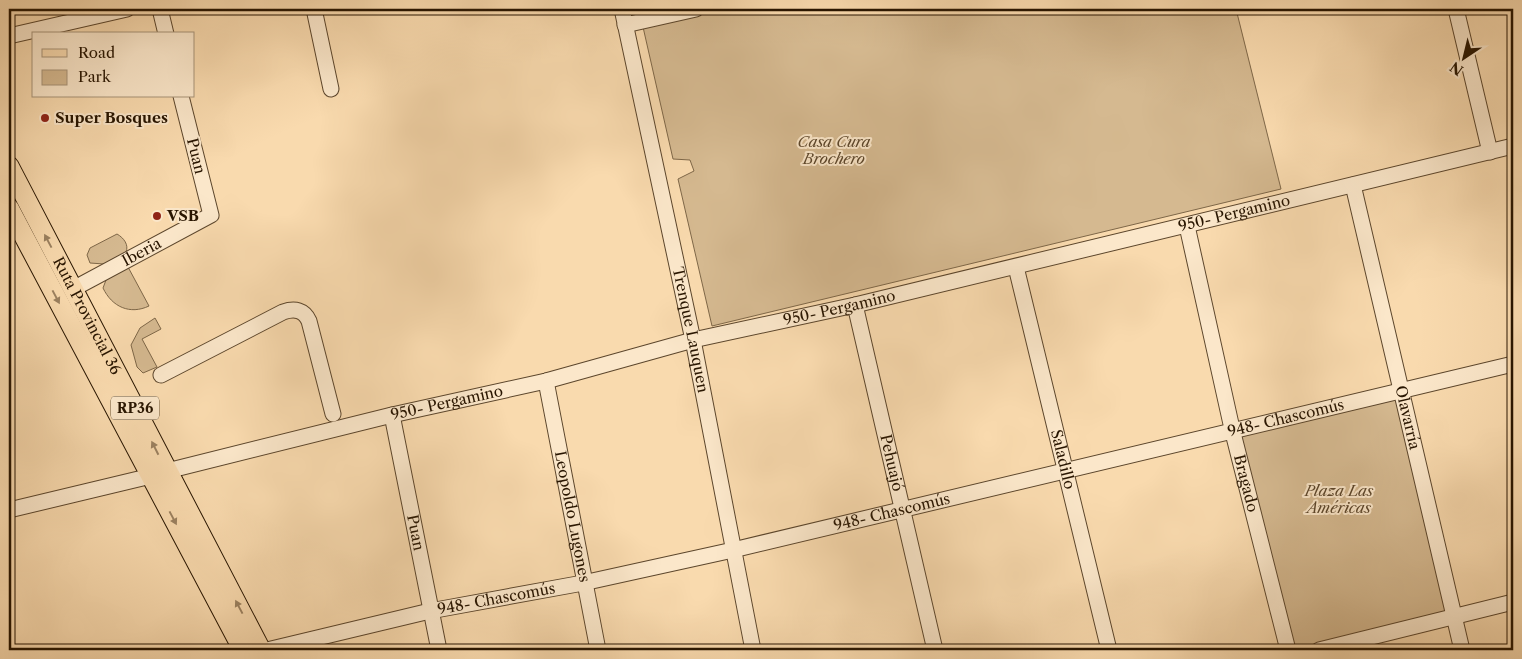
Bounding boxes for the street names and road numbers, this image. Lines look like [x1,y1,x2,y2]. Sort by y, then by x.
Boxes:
street label: Puan [183,136,210,176]
street label: 950- Pergamino [1176,190,1292,236]
street label: Iberia [119,233,165,270]
street label: Ruta Provincial 36 [49,254,126,378]
street label: Trenque Lauquen [669,265,713,395]
street label: 950- Pergamino [781,286,897,329]
street label: 950- Pergamino [389,381,505,424]
street label: Olavarría [1391,384,1425,452]
street label: 948- Chascomús [1225,395,1346,441]
road number: RP36 [111,396,159,419]
street label: Saladillo [1047,427,1080,491]
street label: Pehuajó [876,432,908,493]
street label: Leopoldo Lugones [551,449,595,584]
street label: Bragado [1230,452,1263,514]
street label: 948- Chascomús [831,489,952,535]
street label: Puan [403,513,429,553]
street label: 948- Chascomús [436,578,557,618]

